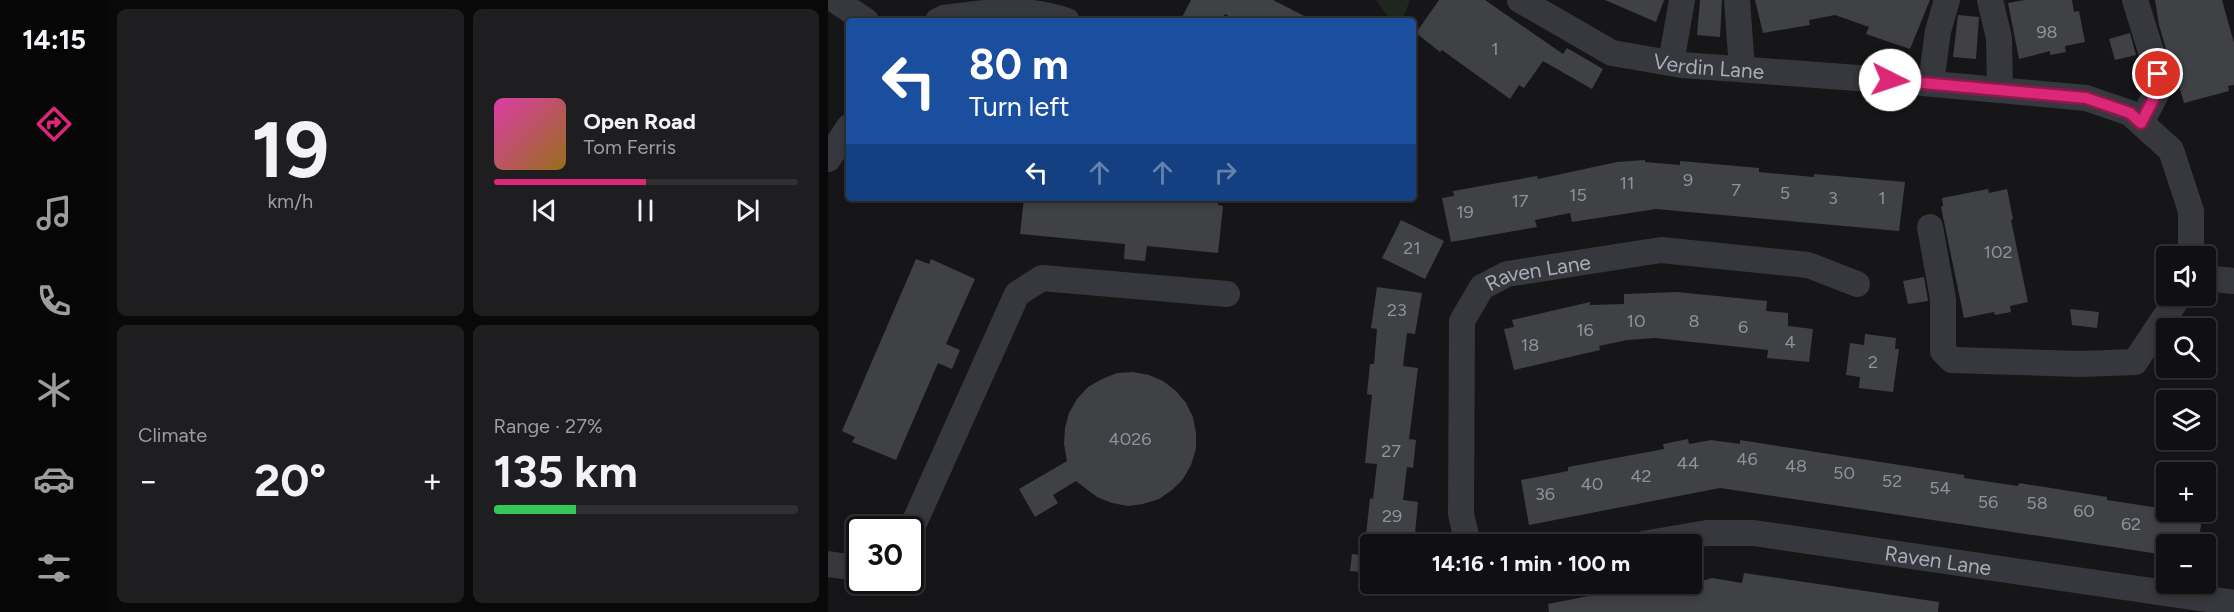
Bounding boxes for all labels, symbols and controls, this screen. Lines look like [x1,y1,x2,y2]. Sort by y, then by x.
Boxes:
house number: 98 [2036,21,2058,43]
text: 14:15 [22,23,86,56]
house number: 1 [1491,38,1499,60]
text: 80 m [969,39,1069,90]
icon: left [870,42,948,120]
street label: Verdin Lane [1651,48,1765,84]
position arrow [1858,48,1922,112]
pin [2132,48,2183,99]
icon: arrive [2141,57,2174,90]
text: Turn left [969,90,1069,123]
icon: directions [33,103,75,145]
text: 19 [251,103,329,197]
text: Open Road [584,108,696,135]
text: Tom Ferris [584,135,676,159]
icon: left [1020,156,1053,189]
icon: ahead [1083,156,1116,189]
icon: ahead [1146,156,1179,189]
icon: right [1209,156,1242,189]
house number: 9 [1683,169,1693,191]
house number: 11 [1620,172,1634,194]
house number: 7 [1731,179,1741,201]
house number: 5 [1780,182,1790,204]
house number: 15 [1569,184,1587,206]
house number: 3 [1828,187,1838,209]
house number: 1 [1878,187,1886,209]
text: km/h [267,189,313,213]
house number: 17 [1511,190,1529,212]
icon: music [33,192,75,234]
icon: previous [528,194,561,227]
icon: pause [629,194,662,227]
icon: next [731,194,764,227]
house number: 19 [1456,201,1474,223]
house number: 21 [1403,237,1421,259]
house number: 102 [1983,241,2013,263]
map controls [2156,246,2216,594]
button: sound [2156,246,2216,306]
street label: Raven Lane [1481,249,1592,296]
icon: phone [33,280,75,322]
house number: 23 [1387,299,1407,321]
house number: 10 [1627,310,1645,332]
house number: 8 [1688,310,1700,332]
house number: 6 [1738,316,1748,338]
button: search [2156,318,2216,378]
house number: 16 [1576,319,1594,341]
house number: 4 [1784,331,1796,353]
house number: 18 [1521,334,1539,356]
house number: 2 [1868,351,1878,373]
icon: climate [33,369,75,411]
button: layers [2156,390,2216,450]
text: Range · 27% [494,414,603,438]
text: Climate [138,423,207,447]
house number: 4026 [1109,428,1151,450]
house number: 27 [1381,440,1401,462]
text: 135 km [494,444,638,498]
house number: 46 [1736,448,1758,470]
house number: 44 [1677,452,1699,474]
text: 20° [254,453,326,507]
house number: 48 [1785,455,1807,477]
icon: car [33,458,75,500]
text: − [138,461,159,500]
text: + [422,461,442,500]
house number: 50 [1833,462,1855,484]
button: + [2156,462,2216,522]
house number: 42 [1630,465,1652,487]
house number: 52 [1882,470,1902,492]
house number: 40 [1581,473,1603,495]
house number: 54 [1929,477,1951,499]
house number: 36 [1535,483,1555,505]
house number: 56 [1978,491,1998,513]
house number: 58 [2026,492,2048,514]
house number: 60 [2073,500,2095,522]
house number: 29 [1382,505,1402,527]
house number: 62 [2121,513,2141,535]
speed limit sign: 30 [846,516,924,594]
button: − [2156,534,2216,594]
street label: Raven Lane [1883,540,1993,580]
icon: filters [33,547,75,589]
text: 14:16 · 1 min · 100 m [1432,550,1630,577]

